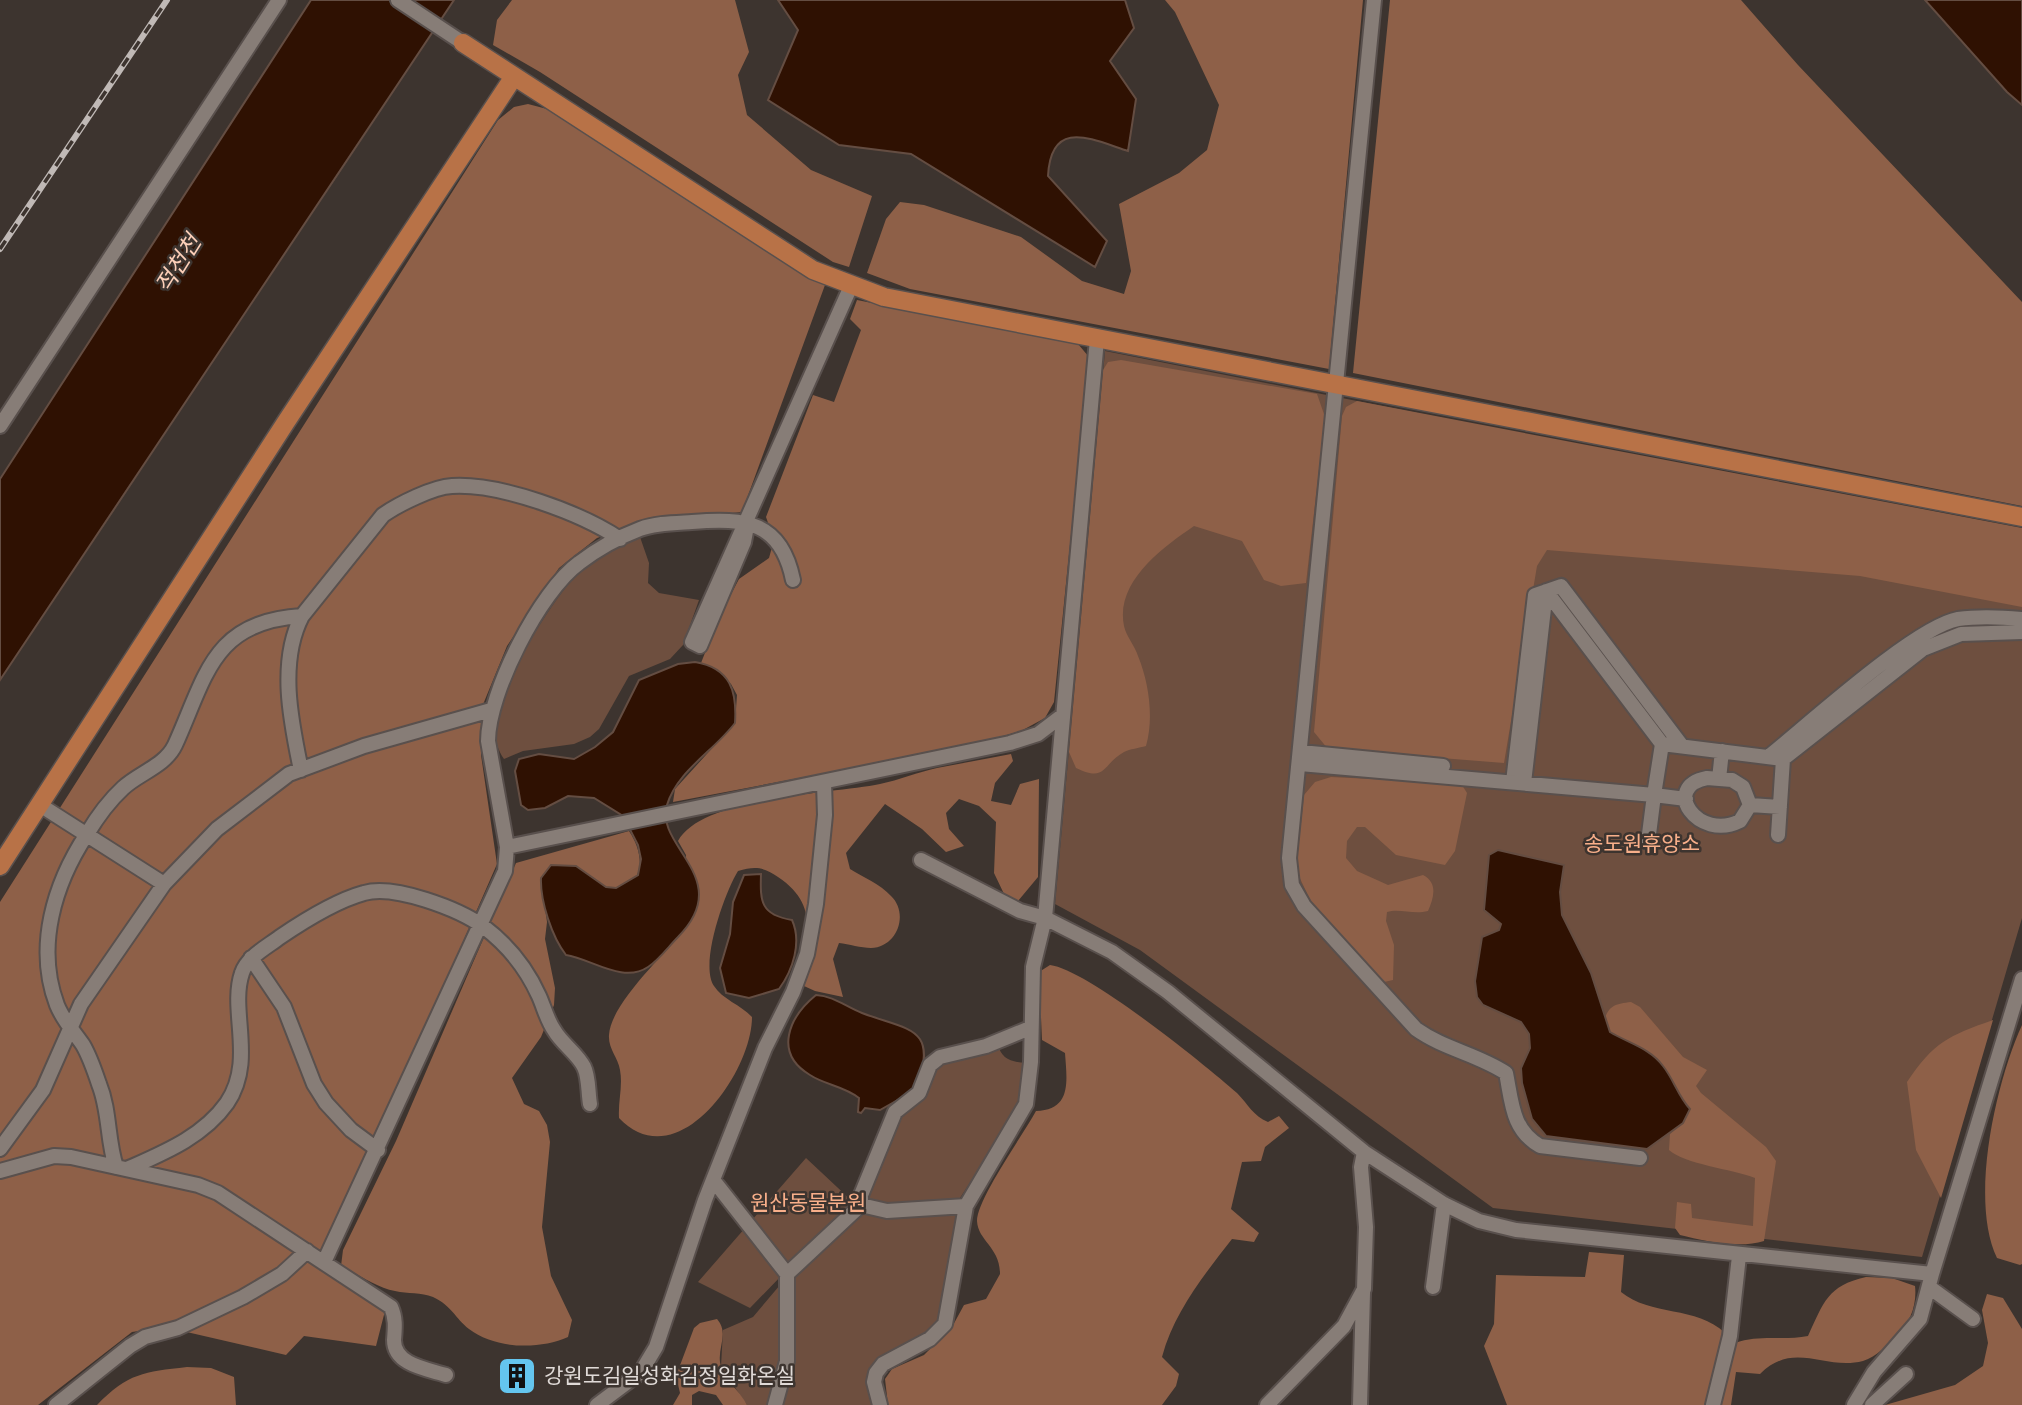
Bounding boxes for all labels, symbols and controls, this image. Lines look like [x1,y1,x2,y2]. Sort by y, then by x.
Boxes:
water label: 적천천 [148,227,210,299]
park label: 송도원휴양소 [1584,830,1700,858]
park label: 원산동물분원 [750,1189,866,1217]
building icon: 강원도김일성화김정일화온실 [496,1355,538,1397]
place label: 강원도김일성화김정일화온실 [544,1362,795,1390]

